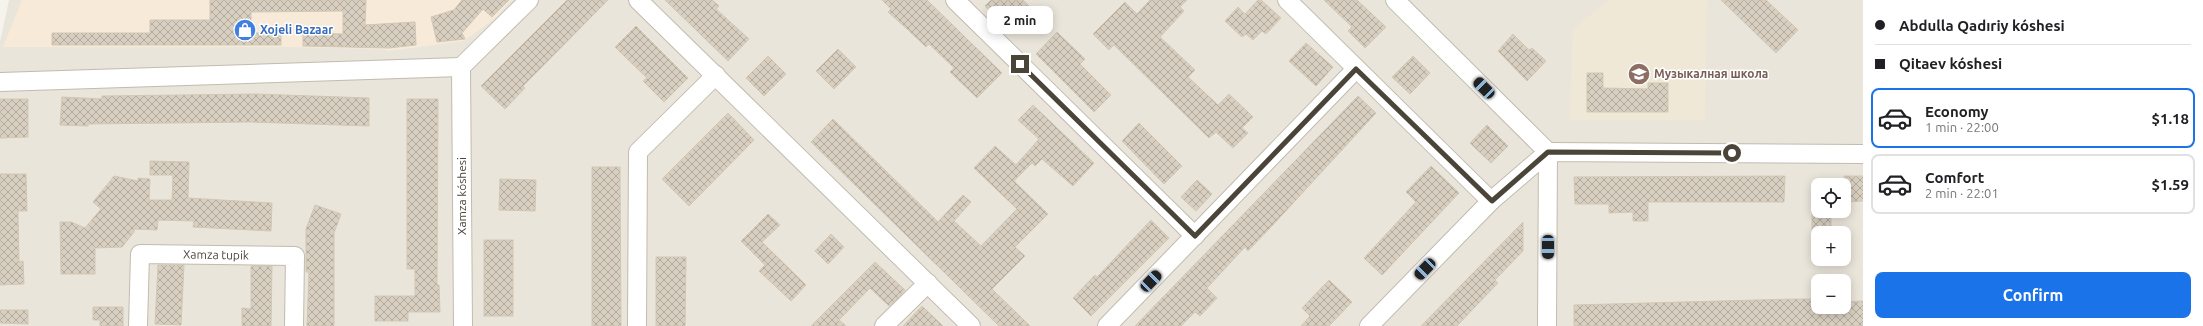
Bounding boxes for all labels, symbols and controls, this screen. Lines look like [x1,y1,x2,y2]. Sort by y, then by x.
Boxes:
callout: 2 min [987,6,1053,34]
text: 2 min [1004,13,1036,27]
shop icon: Xojeli Bazaar [232,17,258,43]
text: Abdulla Qadıriy kóshesi [1899,17,2065,34]
place label: Xojeli Bazaar [260,23,333,36]
route end [1011,55,1029,73]
text: Qitaev kóshesi [1899,55,2002,72]
school or university icon: Музыкалная школа [1626,61,1652,87]
place label: Музыкалная школа [1654,67,1768,80]
car [1471,75,1497,101]
icon: car [1877,100,1913,136]
text: Economy [1925,103,1989,120]
text: $1.18 [2151,110,2189,127]
text: 1 min · 22:00 [1925,120,1999,134]
route start [1723,144,1741,162]
street label: Xamza kóshesi [455,157,468,235]
icon: car [1877,166,1913,202]
text: Comfort [1925,169,1984,186]
text: $1.59 [2151,176,2189,193]
map controls [1811,178,1851,314]
button: locate [1811,178,1851,218]
text: 2 min · 22:01 [1925,186,1999,200]
button: + [1811,226,1851,266]
car [1542,235,1554,259]
street label: Xamza tupik [183,247,249,262]
car [1412,256,1438,282]
car [1138,268,1164,294]
button: Confirm [1875,272,2191,318]
button: − [1811,274,1851,314]

